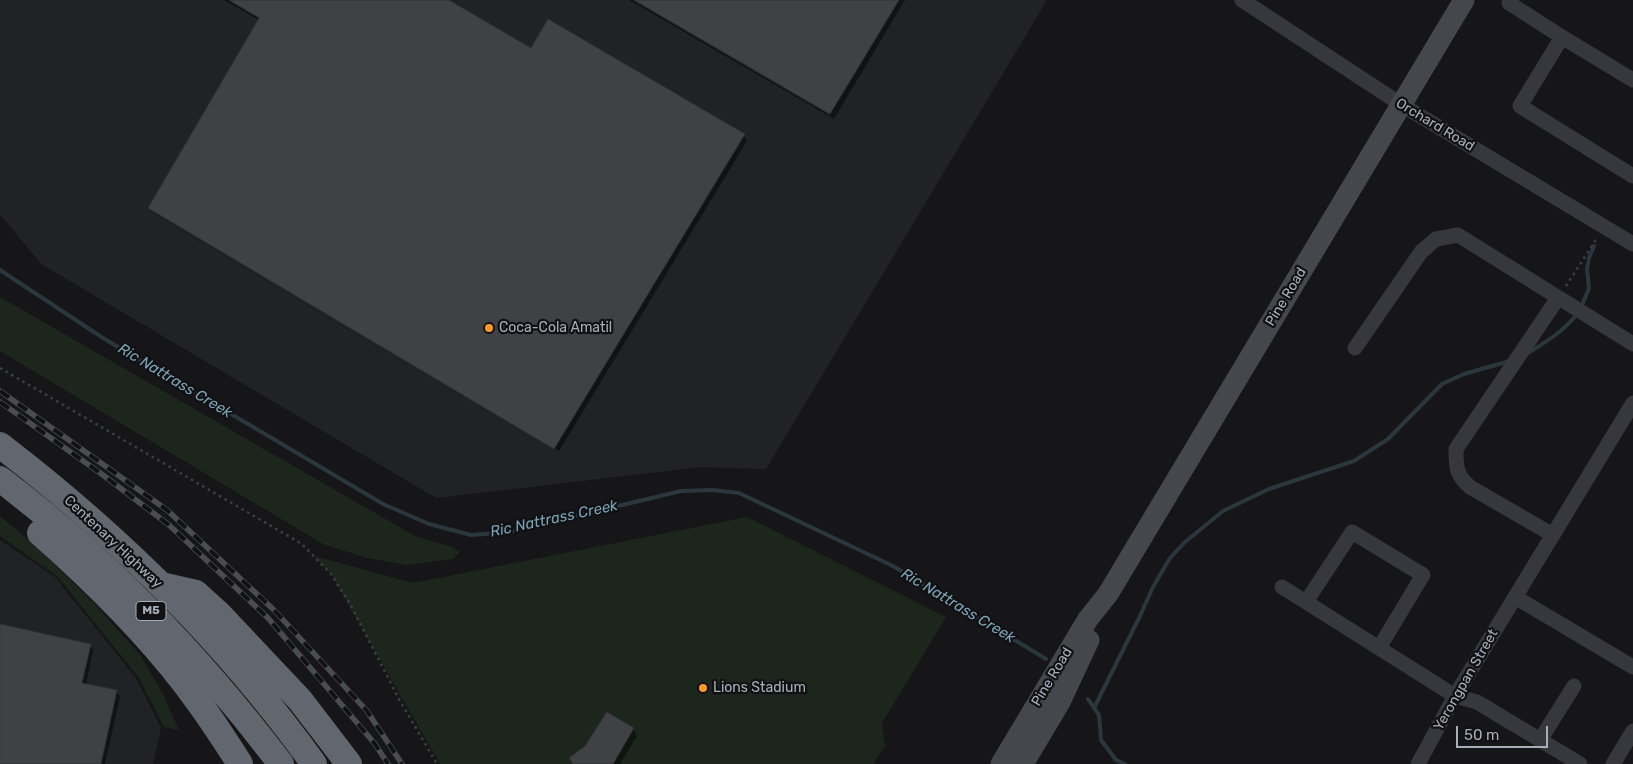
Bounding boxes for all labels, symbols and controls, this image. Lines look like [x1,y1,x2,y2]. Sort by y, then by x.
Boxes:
street label: Orchard Road [1393,95,1477,155]
street label: Pine Road [1262,265,1310,329]
place label: Coca-Cola Amatil [499,320,612,336]
marker: Coca-Cola Amatil [483,322,495,334]
water label: Ric Nattrass Creek [115,340,235,422]
street label: Centenary Highway [60,492,166,592]
water label: Ric Nattrass Creek [489,497,619,541]
water label: Ric Nattrass Creek [898,565,1018,647]
road number: M5 [136,602,166,620]
street label: Yerongpan Street [1430,626,1502,734]
street label: Pine Road [1028,645,1076,709]
place label: Lions Stadium [713,680,806,696]
marker: Lions Stadium [697,682,709,694]
scale bar [1458,716,1550,748]
text: 50 m [1464,726,1499,744]

